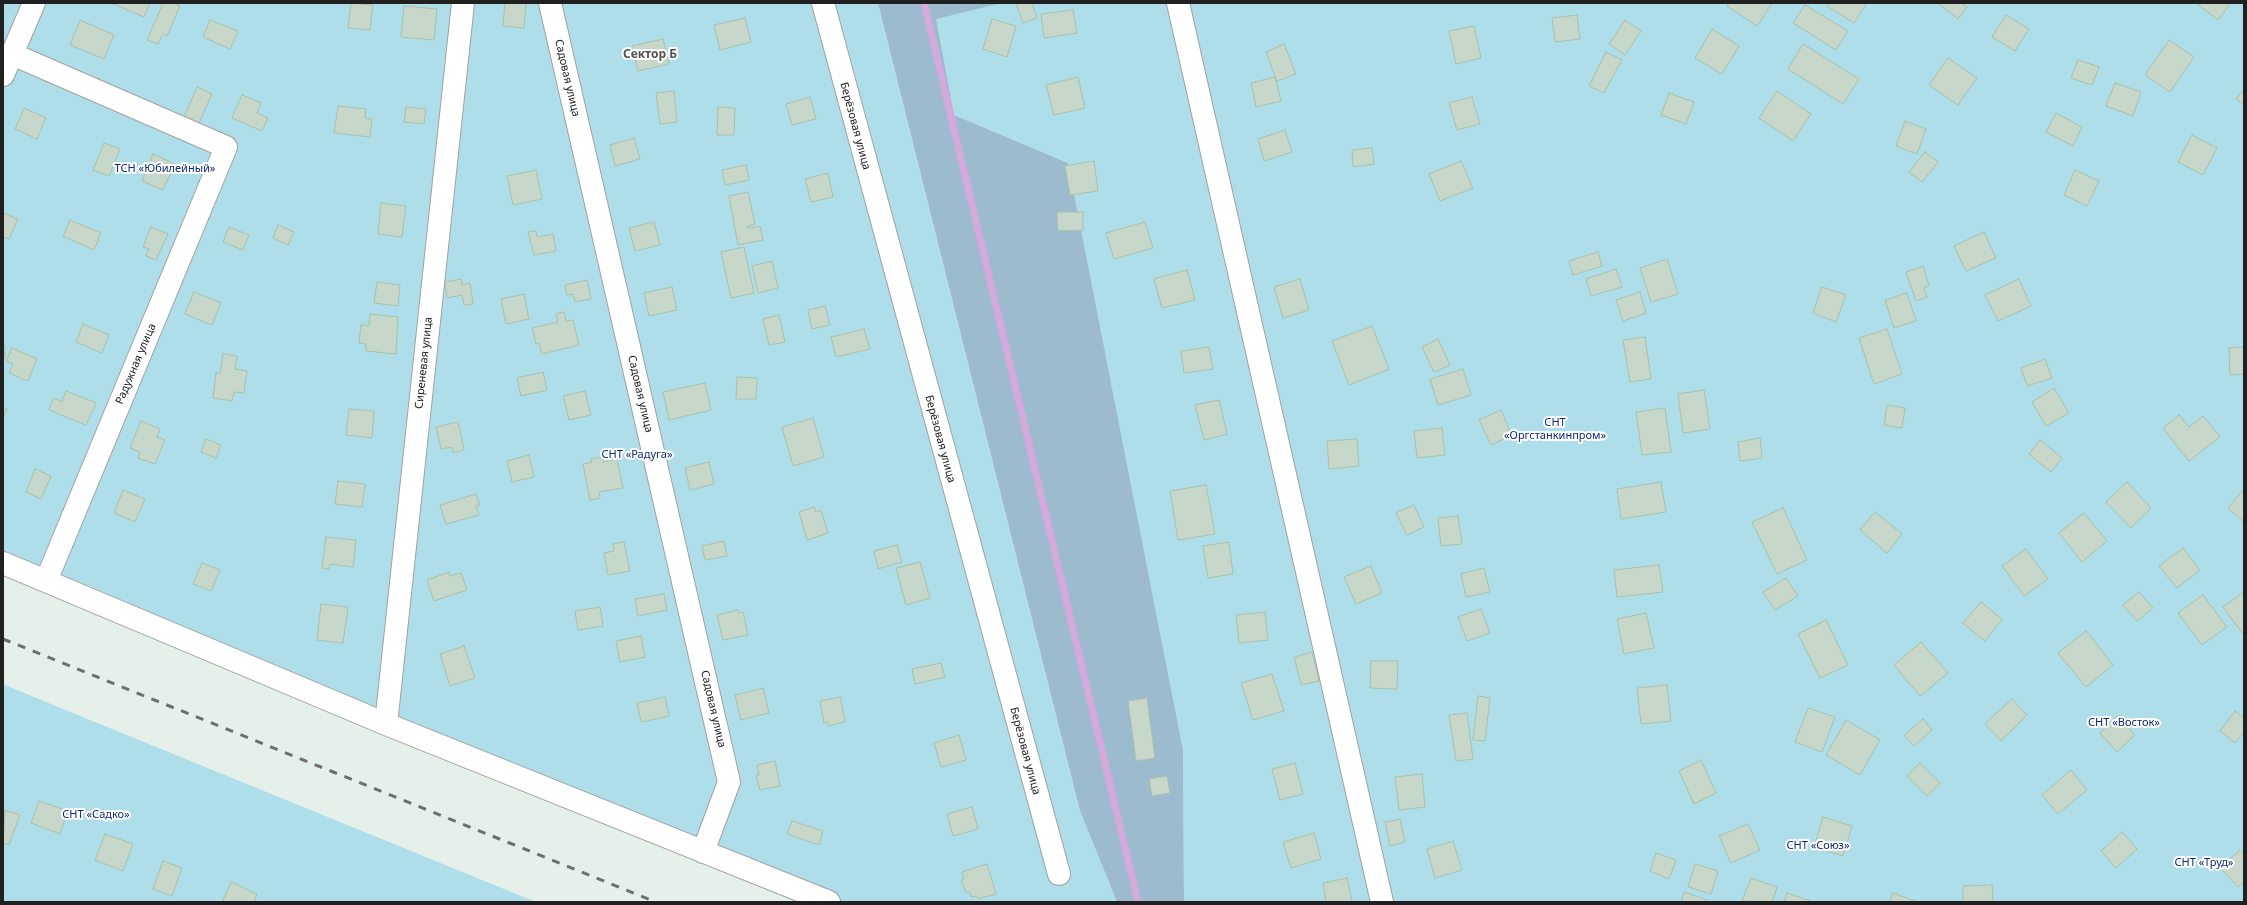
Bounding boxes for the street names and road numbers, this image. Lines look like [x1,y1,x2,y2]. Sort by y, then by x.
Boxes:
street label: Садовая улица [552,38,582,118]
street label: Берёзовая улица [837,81,873,171]
street label: Сиреневая улица [413,316,435,410]
street label: Радужная улица [113,322,159,406]
street label: Садовая улица [625,354,655,434]
street label: Берёзовая улица [922,394,958,484]
street label: Садовая улица [698,669,728,749]
street label: Берёзовая улица [1007,706,1043,796]

